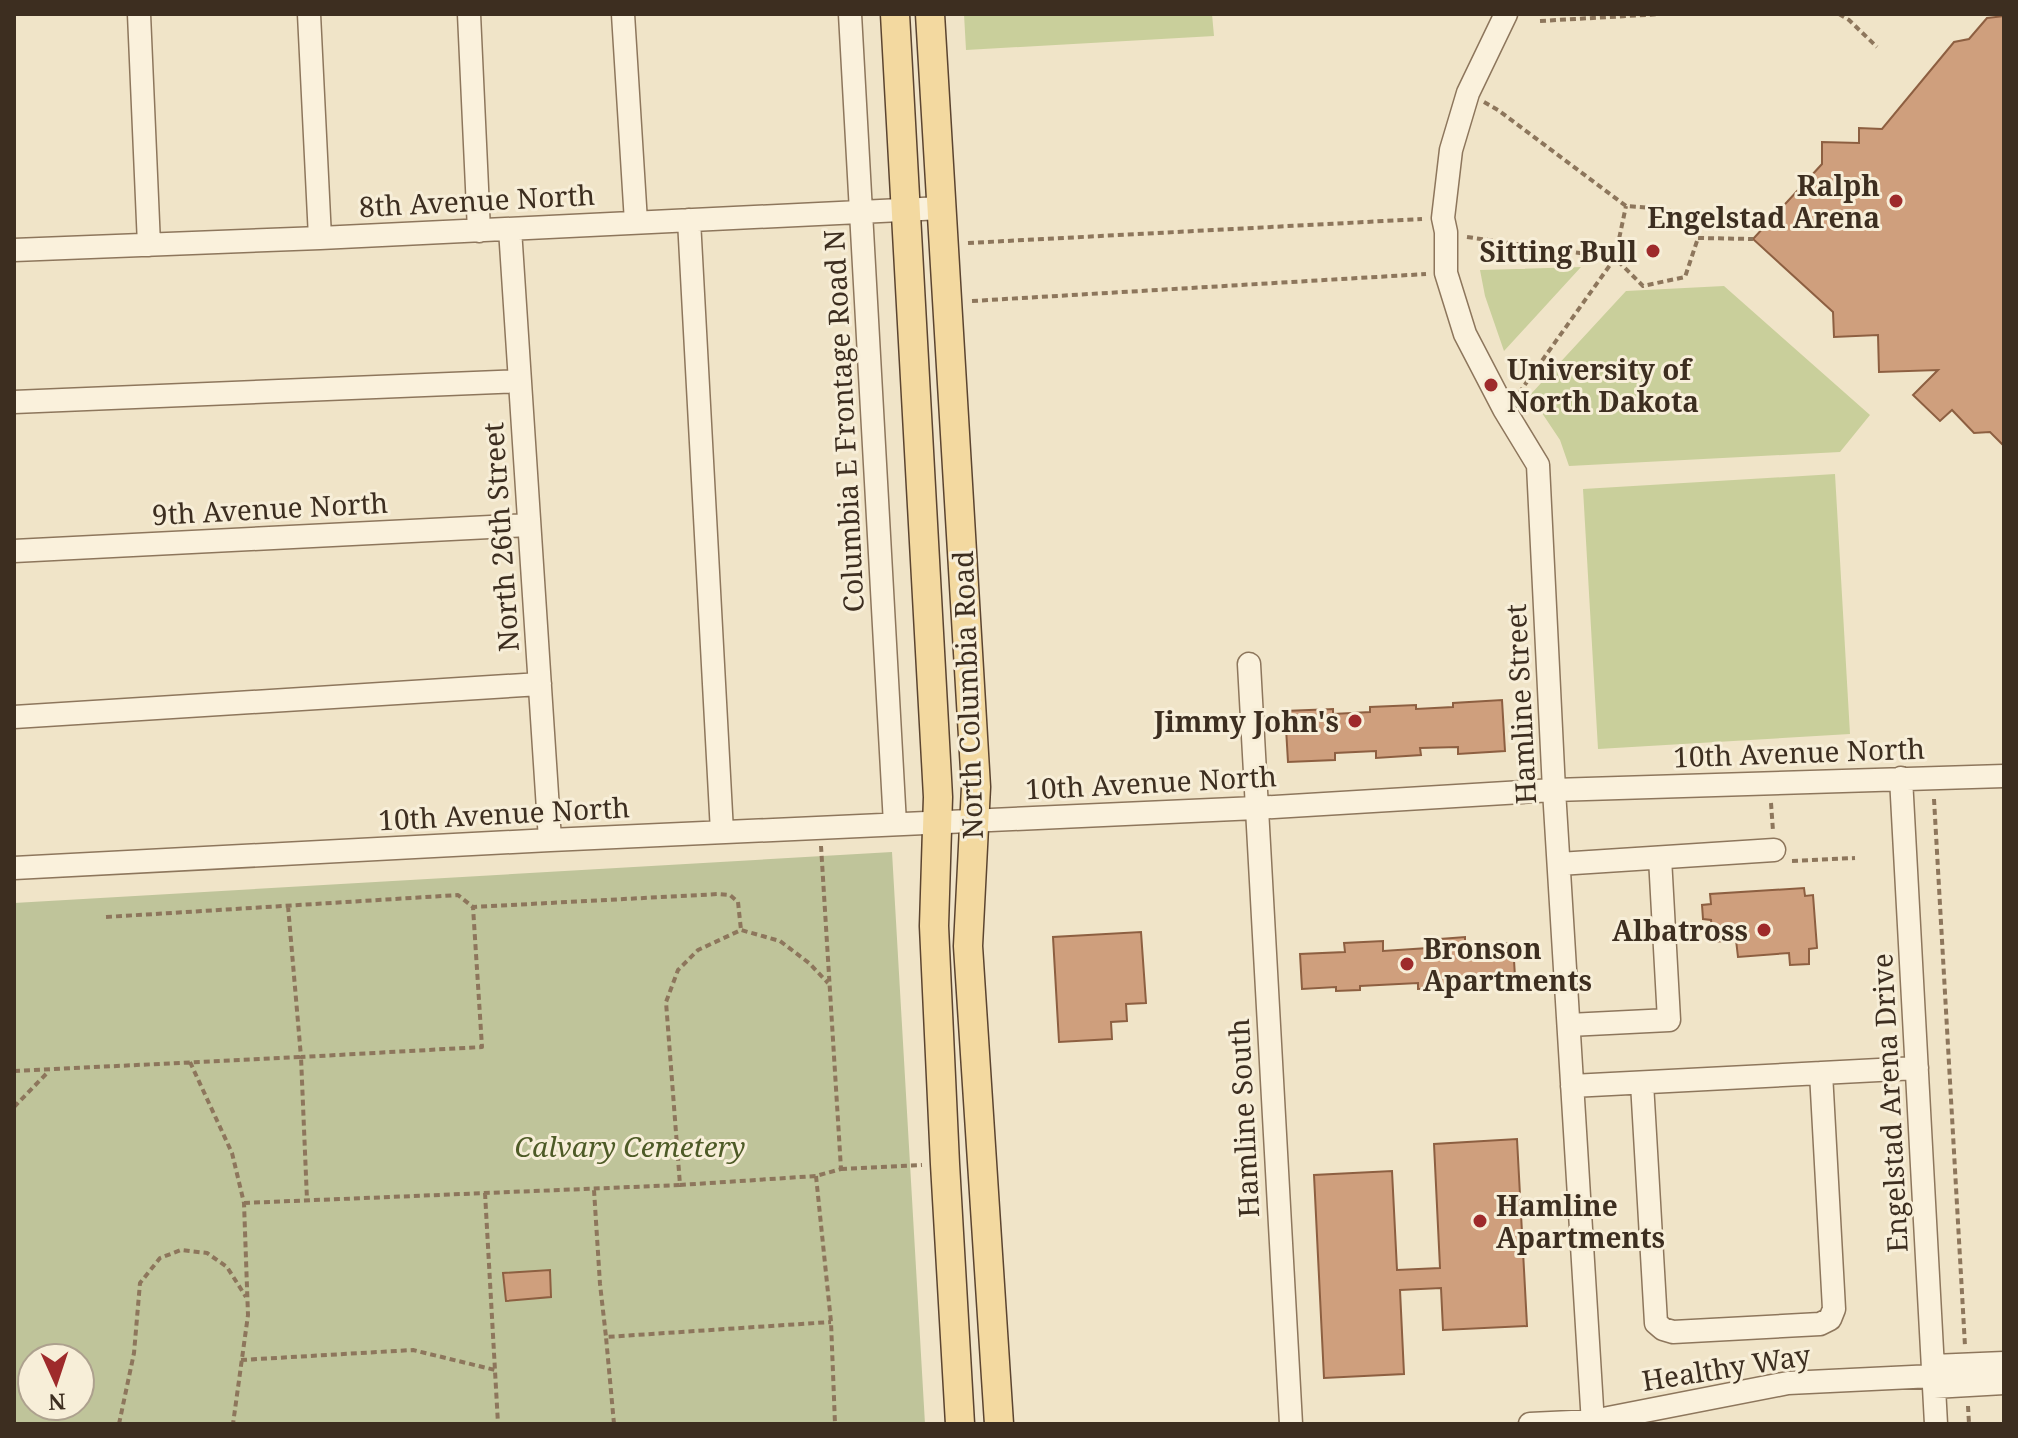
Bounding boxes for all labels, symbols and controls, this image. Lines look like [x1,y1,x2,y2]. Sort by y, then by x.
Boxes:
place label: Ralph Engelstad Arena [1647,166,1880,236]
street label: 8th Avenue North [358,175,596,225]
marker: Ralph Engelstad Arena [1887,192,1905,210]
street label: Columbia E Frontage Road N [814,229,872,613]
place label: Sitting Bull [1480,232,1637,270]
marker: Sitting Bull [1644,242,1662,260]
place label: University of North Dakota [1507,350,1699,420]
marker: University of North Dakota [1482,376,1500,394]
street label: North 26th Street [473,421,527,653]
street label: 9th Avenue North [151,483,389,533]
street label: North Columbia Road [943,550,991,840]
street label: Hamline Street [1496,603,1544,805]
place label: Jimmy John's [1153,702,1339,740]
marker: Jimmy John's [1346,712,1364,730]
street label: 10th Avenue North [1672,729,1926,775]
street label: 10th Avenue North [1024,756,1278,808]
street label: 10th Avenue North [377,787,631,839]
place label: Albatross [1612,911,1748,949]
marker: Albatross [1755,921,1773,939]
place label: Bronson Apartments [1423,929,1592,999]
street label: Engelstad Arena Drive [1862,952,1916,1254]
marker: Bronson Apartments [1398,955,1416,973]
street label: Hamline South [1219,1018,1267,1218]
park label: Calvary Cemetery [515,1127,745,1165]
place label: Hamline Apartments [1496,1186,1665,1256]
marker: Hamline Apartments [1471,1212,1489,1230]
street label: Healthy Way [1639,1335,1813,1399]
north arrow [16,1342,96,1422]
text: N [48,1388,67,1418]

